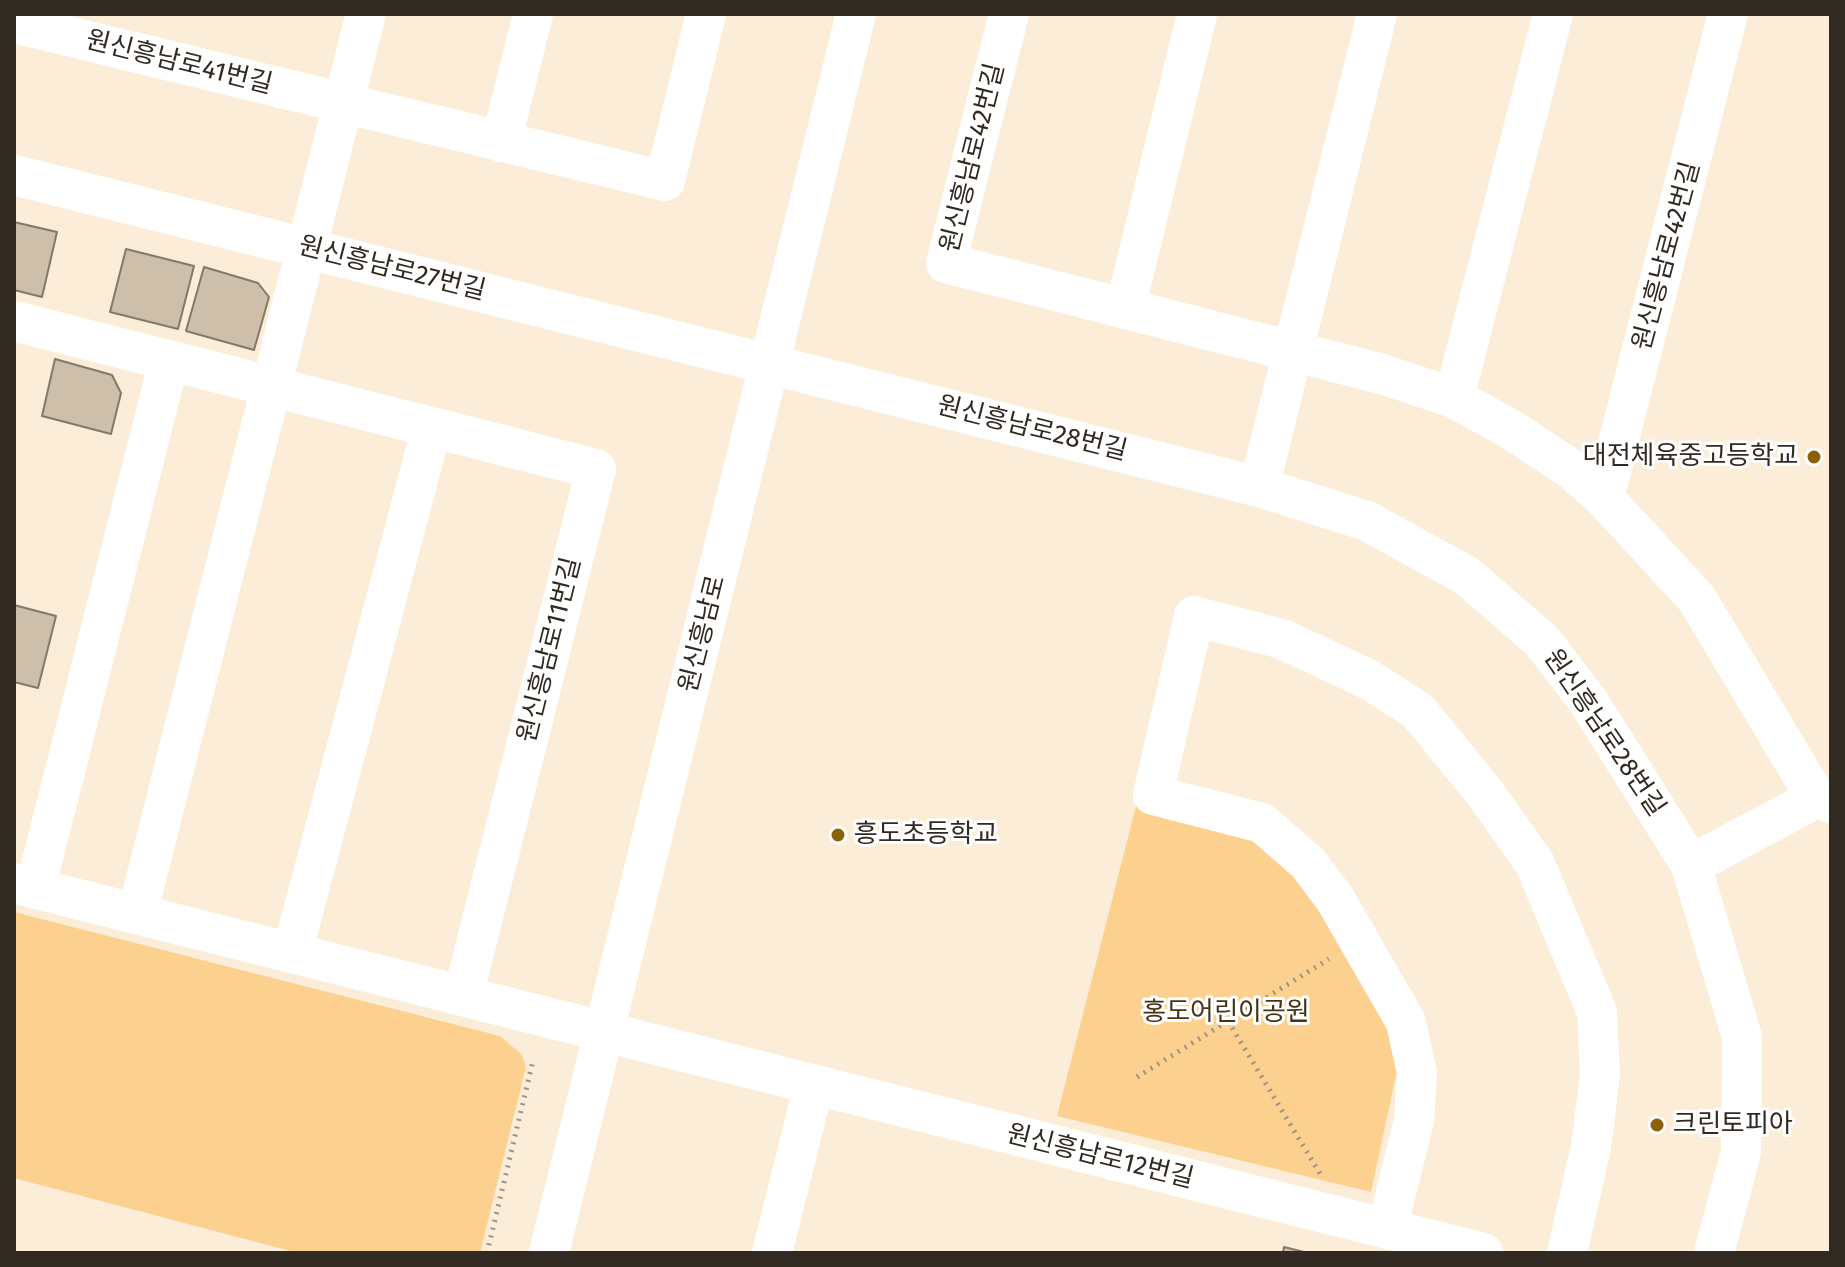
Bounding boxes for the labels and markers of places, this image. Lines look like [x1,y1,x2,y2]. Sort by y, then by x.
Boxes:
place label: 대전체육중고등학교 [1583,441,1798,473]
marker: 대전체육중고등학교 [1805,448,1823,466]
place label: 흥도초등학교 [854,819,998,851]
marker: 흥도초등학교 [829,826,847,844]
place label: 크린토피아 [1673,1109,1793,1141]
marker: 크린토피아 [1648,1116,1666,1134]

